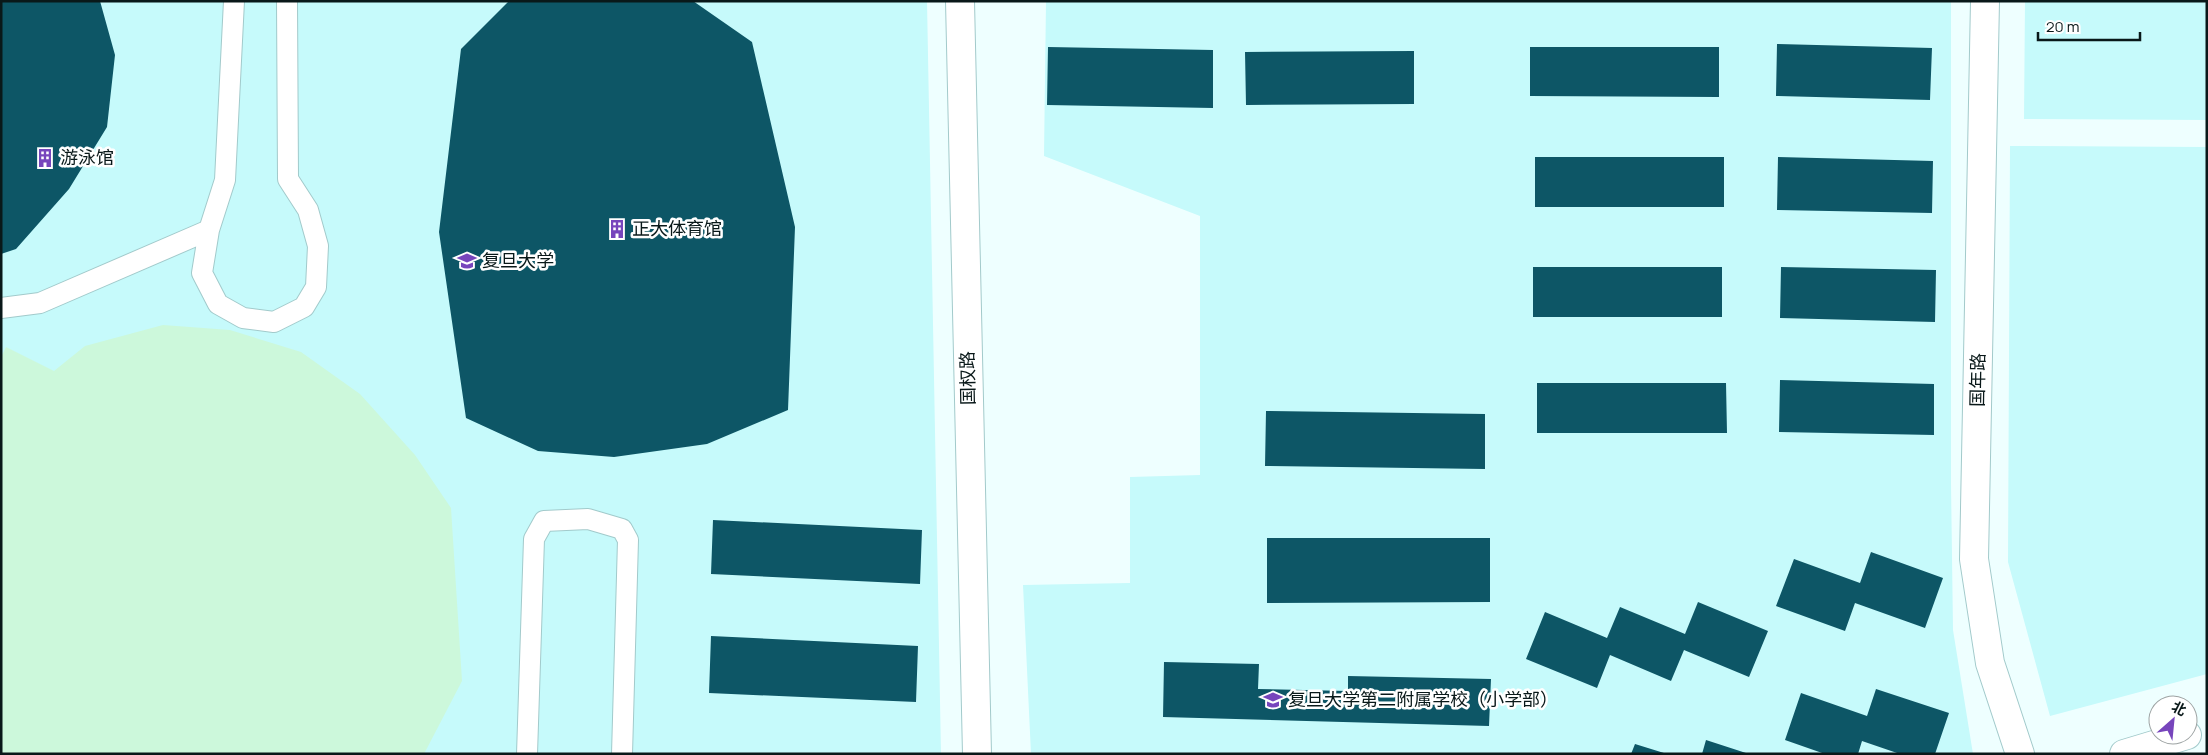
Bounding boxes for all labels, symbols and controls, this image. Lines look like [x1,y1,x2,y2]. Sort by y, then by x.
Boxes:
scale bar [2038,10,2140,42]
text: 20 m [2046,16,2079,37]
place label: 游泳馆 [60,145,114,169]
building icon: 游泳馆 [34,147,56,169]
place label: 正大体育馆 [632,216,722,240]
building icon: 正大体育馆 [606,218,628,240]
place label: 复旦大学 [482,248,554,272]
school or university icon: 复旦大学 [456,250,478,272]
street label: 国权路 [955,351,979,405]
street label: 国年路 [1965,353,1989,407]
place label: 复旦大学第二附属学校（小学部） [1288,687,1558,711]
school or university icon: 复旦大学第二附属学校（小学部） [1262,689,1284,711]
north arrow [2148,695,2198,745]
text: 北 [2169,696,2190,720]

